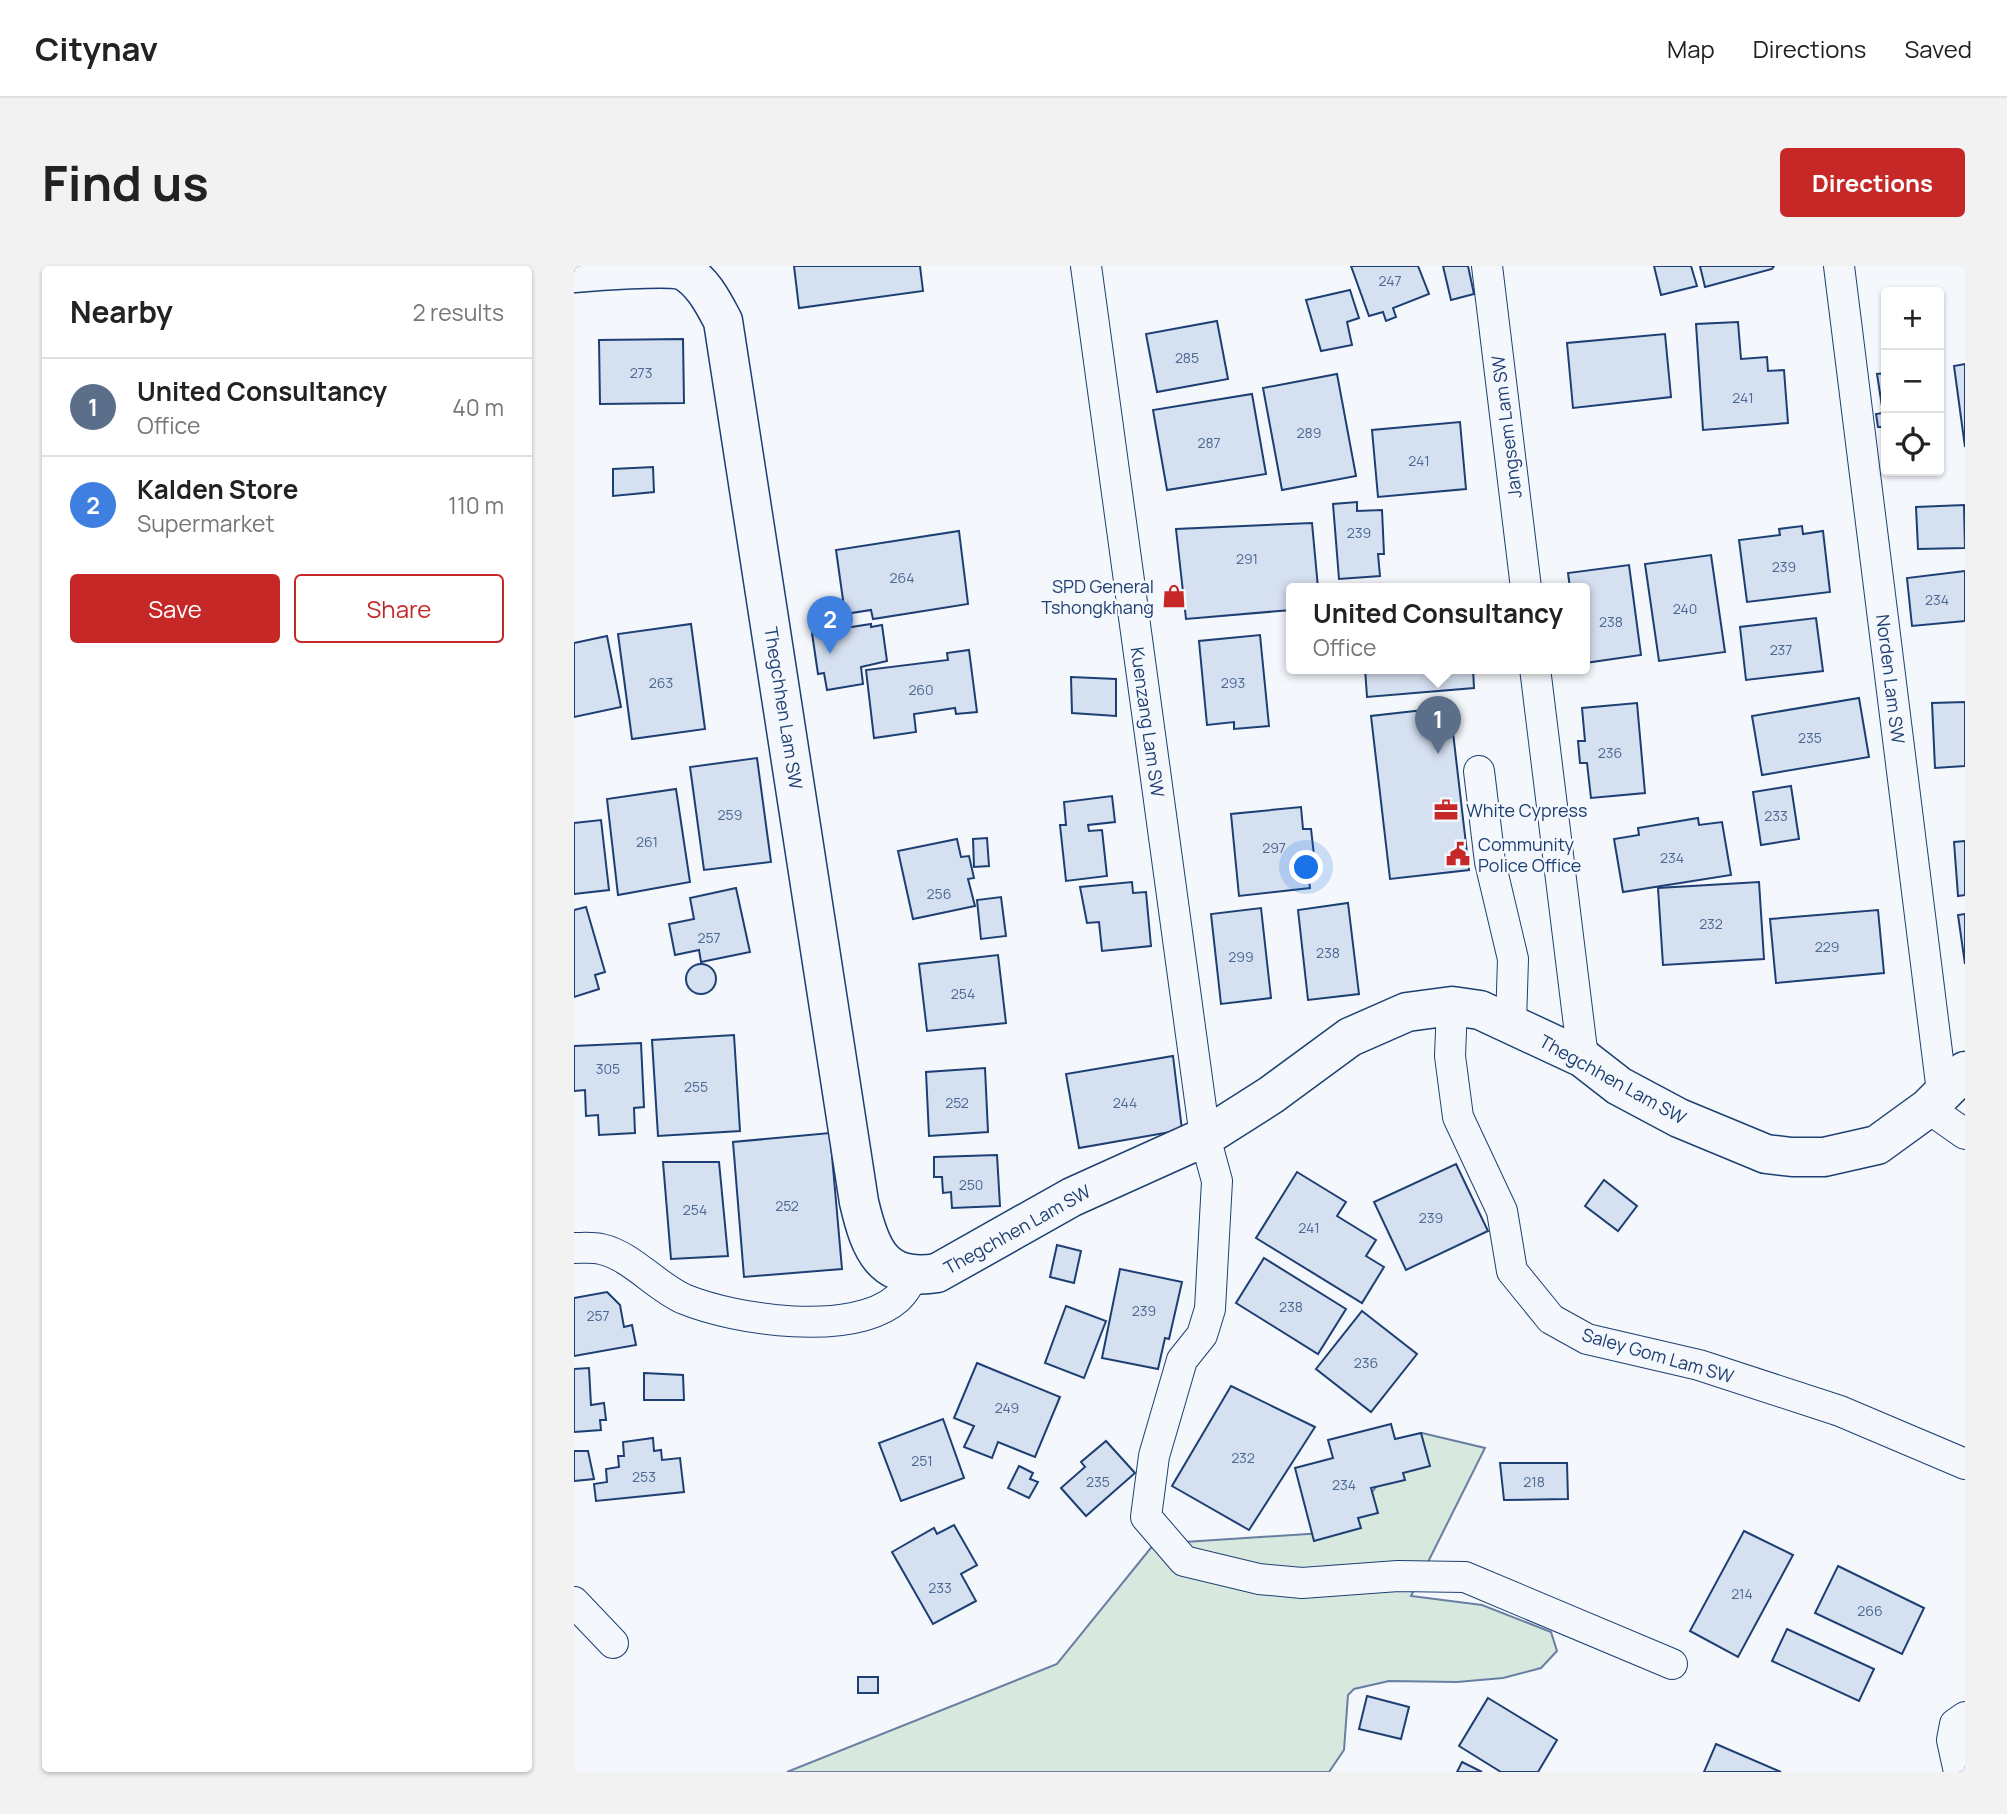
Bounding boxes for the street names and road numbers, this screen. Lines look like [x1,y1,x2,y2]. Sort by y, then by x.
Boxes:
street label: Jangsem Lam SW [1485,354,1527,500]
street label: Norden Lam SW [1871,613,1911,745]
street label: Thegchhen Lam SW [759,625,809,791]
street label: Kuenzang Lam SW [1126,645,1170,799]
street label: Thegchhen Lam SW [1535,1029,1691,1129]
street label: Thegchhen Lam SW [939,1179,1095,1279]
street label: Saley Gom Lam SW [1579,1322,1737,1388]

